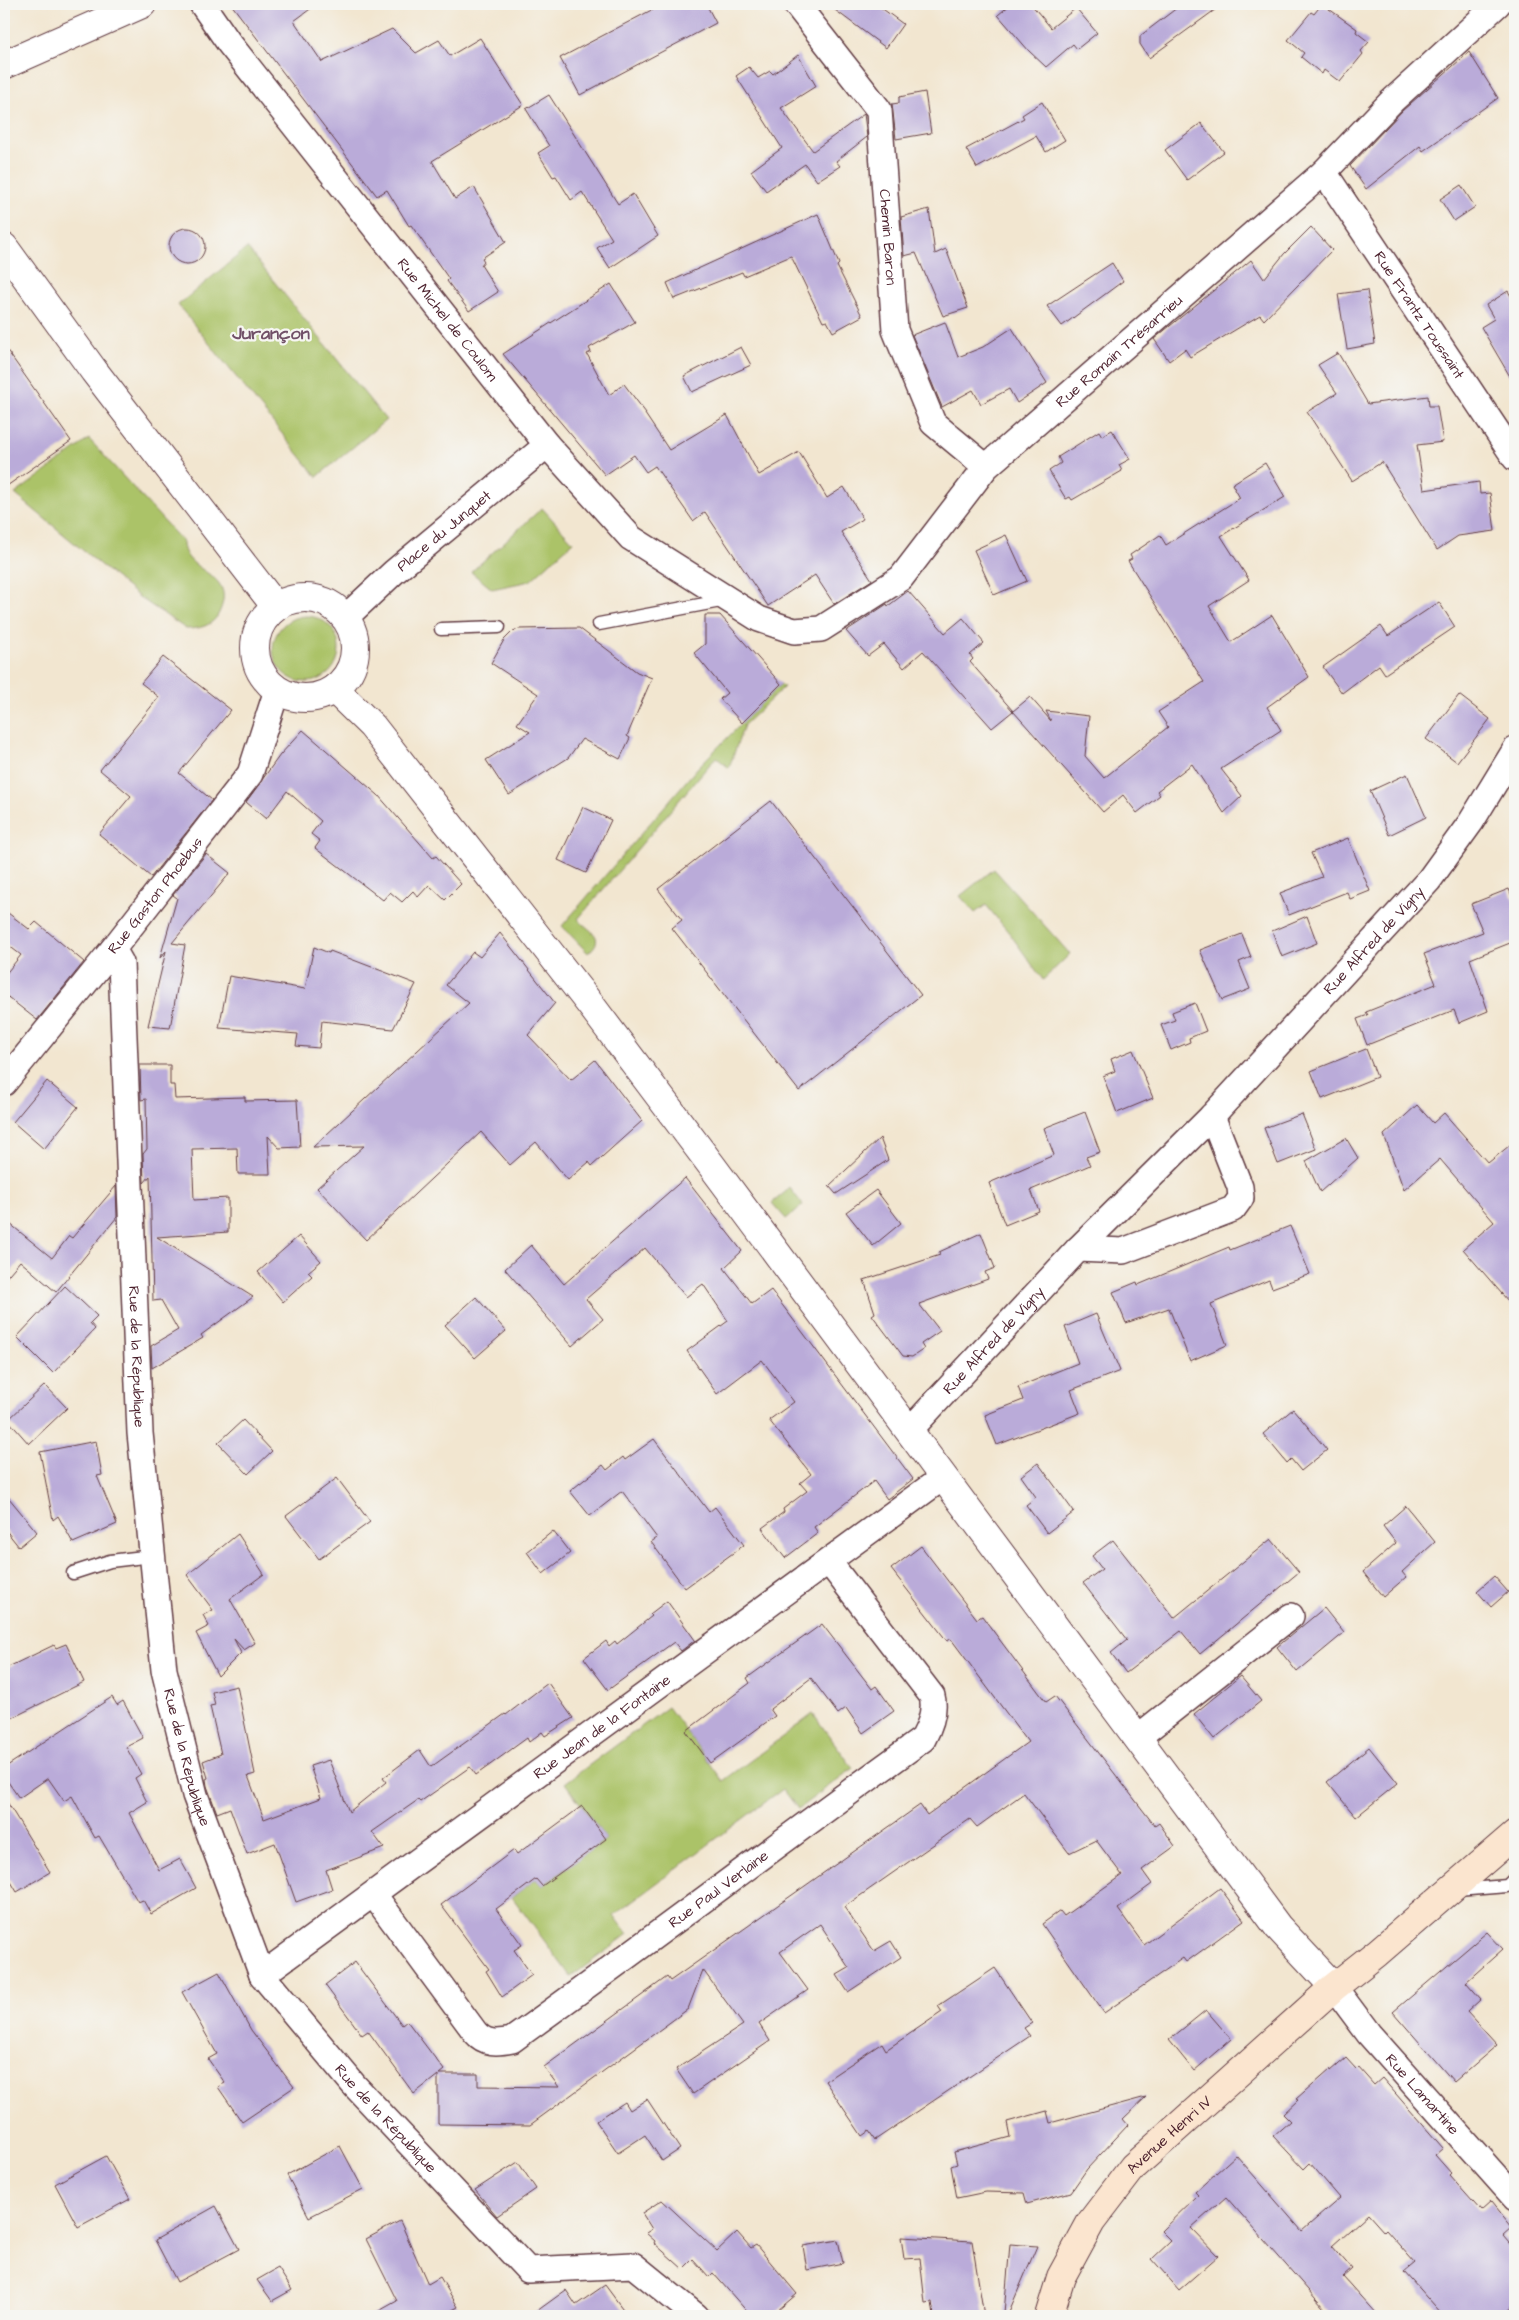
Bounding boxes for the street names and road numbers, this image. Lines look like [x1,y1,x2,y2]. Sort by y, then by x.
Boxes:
street label: Chemin Baron [874,188,902,286]
street label: Rue Frantz Toussaint [1369,247,1469,383]
street label: Rue Michel de Coulom [392,254,503,386]
street label: Rue Romain Trésarrieu [1051,290,1188,413]
street label: Place du Junquet [392,485,496,577]
street label: Rue Gaston Phoebus [103,832,208,958]
street label: Rue Alfred de Vigny [1319,882,1430,999]
street label: Rue Alfred de Vigny [938,1282,1050,1399]
street label: Rue de la République [123,1285,150,1428]
street label: Rue Jean de la Fontaine [529,1670,675,1784]
street label: Rue de la République [158,1686,216,1829]
street label: Rue Paul Verlaine [664,1845,773,1933]
street label: Rue Lamartine [1380,2049,1464,2139]
street label: Rue de la République [330,2060,441,2178]
street label: Avenue Henri IV [1122,2091,1217,2178]

